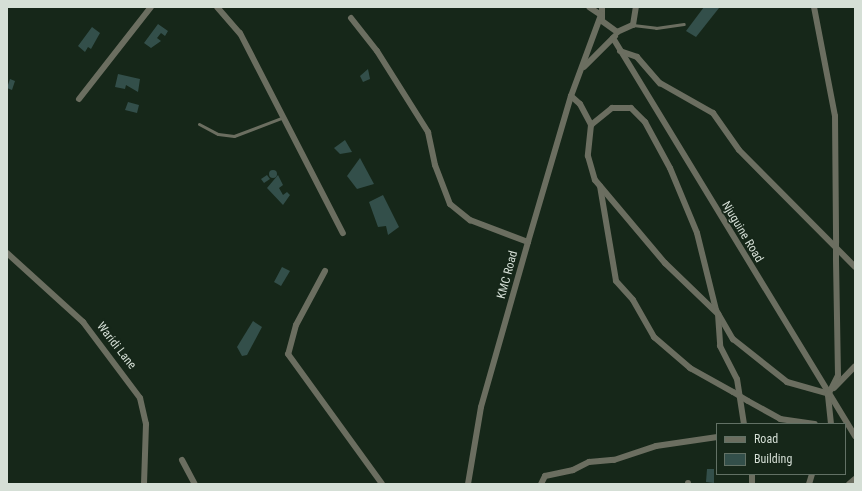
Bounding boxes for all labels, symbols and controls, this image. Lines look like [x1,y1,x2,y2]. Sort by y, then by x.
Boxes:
street label: Njuguine Road [718,199,766,265]
street label: KMC Road [495,249,521,301]
street label: Waridi Lane [93,320,139,372]
legend [716,423,846,475]
text: Road [754,432,778,446]
text: Building [754,452,792,466]

